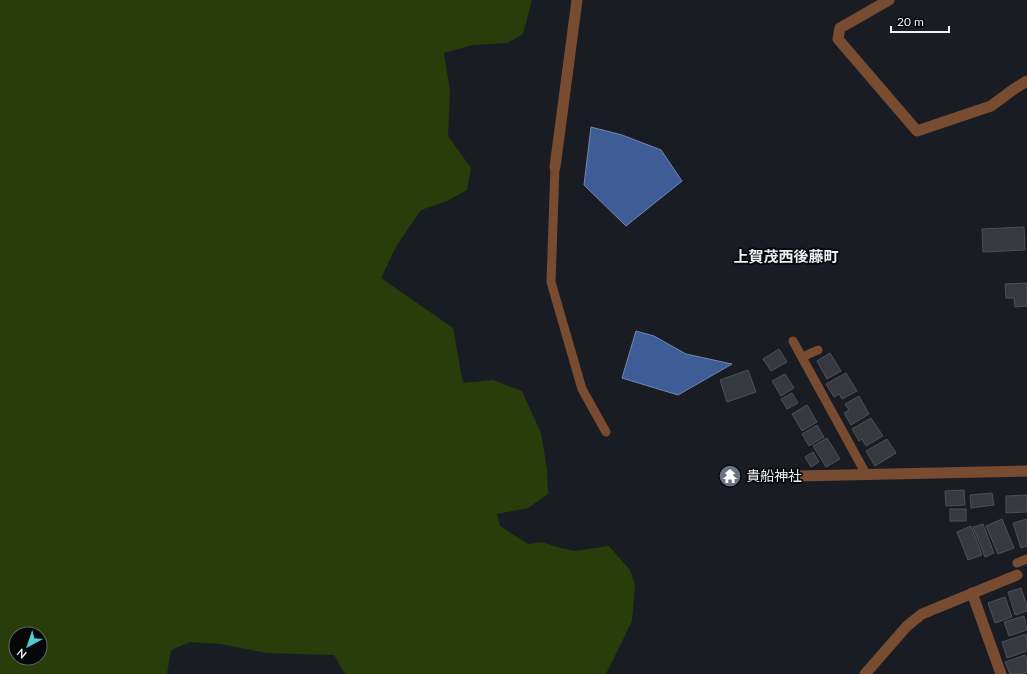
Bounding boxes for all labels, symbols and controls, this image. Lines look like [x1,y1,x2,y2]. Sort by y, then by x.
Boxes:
scale bar [891,8,949,34]
text: 20 m [897,14,924,29]
district label: 上賀茂西後藤町 [733,247,839,265]
temple icon: 貴船神社 [717,463,743,489]
place label: 貴船神社 [746,467,802,484]
north arrow [8,626,48,666]
text: N [14,646,29,662]

